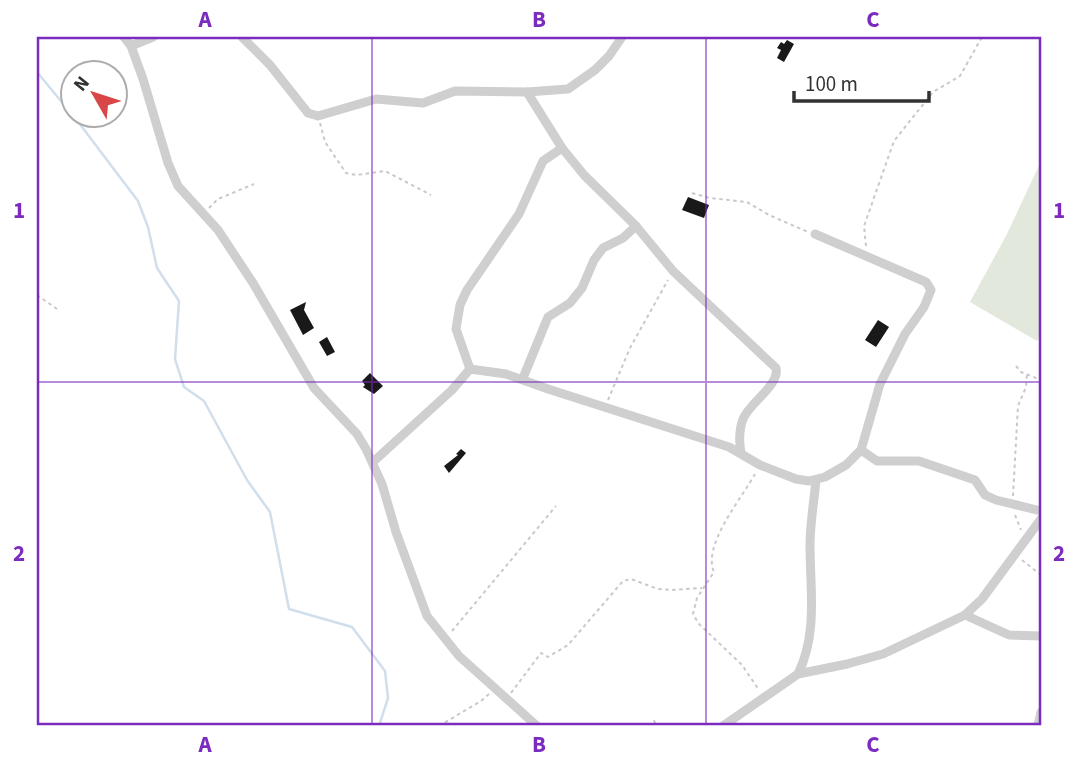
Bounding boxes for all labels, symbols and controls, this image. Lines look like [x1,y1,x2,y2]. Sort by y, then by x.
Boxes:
text: A [197,3,212,36]
text: B [532,3,546,36]
text: C [866,3,880,36]
north arrow [60,60,130,130]
scale bar [794,60,929,104]
text: 100 m [805,69,858,99]
text: N [67,71,96,98]
text: 1 [13,194,25,227]
text: 1 [1053,194,1065,227]
text: 2 [13,537,25,570]
text: 2 [1053,537,1065,570]
text: A [197,728,212,761]
text: B [532,728,546,761]
text: C [866,728,880,761]

